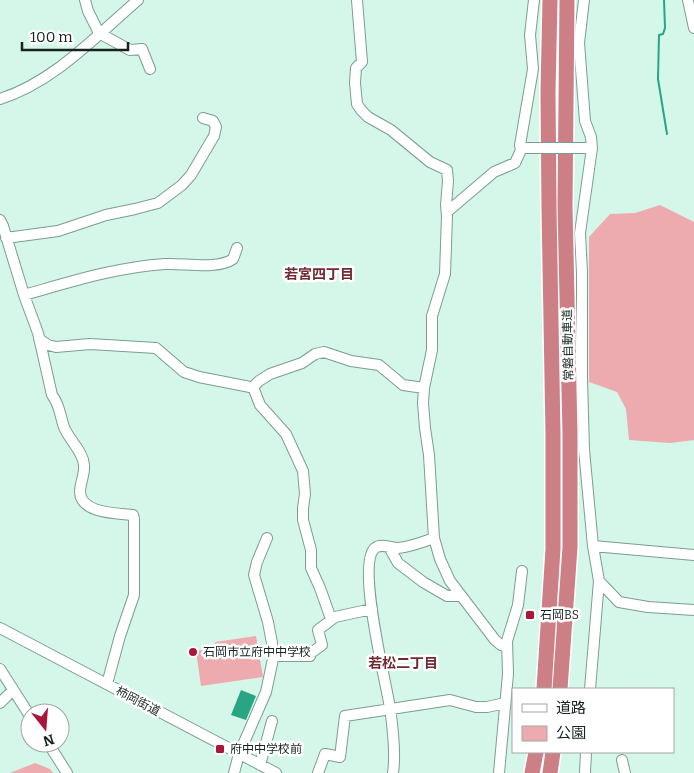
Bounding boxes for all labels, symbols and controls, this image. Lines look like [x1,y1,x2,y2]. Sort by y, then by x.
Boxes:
scale bar [22,20,129,52]
text: 100 m [30,28,73,46]
district label: 若宮四丁目 [284,266,354,283]
street label: 常磐自動車道 [560,309,576,381]
place label: 石岡BS [540,608,579,622]
marker: 石岡BS [524,609,536,621]
place label: 石岡市立府中中学校 [203,645,311,659]
marker: 石岡市立府中中学校 [187,646,199,658]
district label: 若松二丁目 [368,655,438,672]
street label: 柿岡街道 [114,684,162,718]
legend [512,688,674,753]
text: 道路 [556,699,586,717]
north arrow [20,703,70,753]
text: 公園 [556,724,586,742]
text: N [41,730,56,750]
place label: 府中中学校前 [230,742,302,756]
marker: 府中中学校前 [214,743,226,755]

